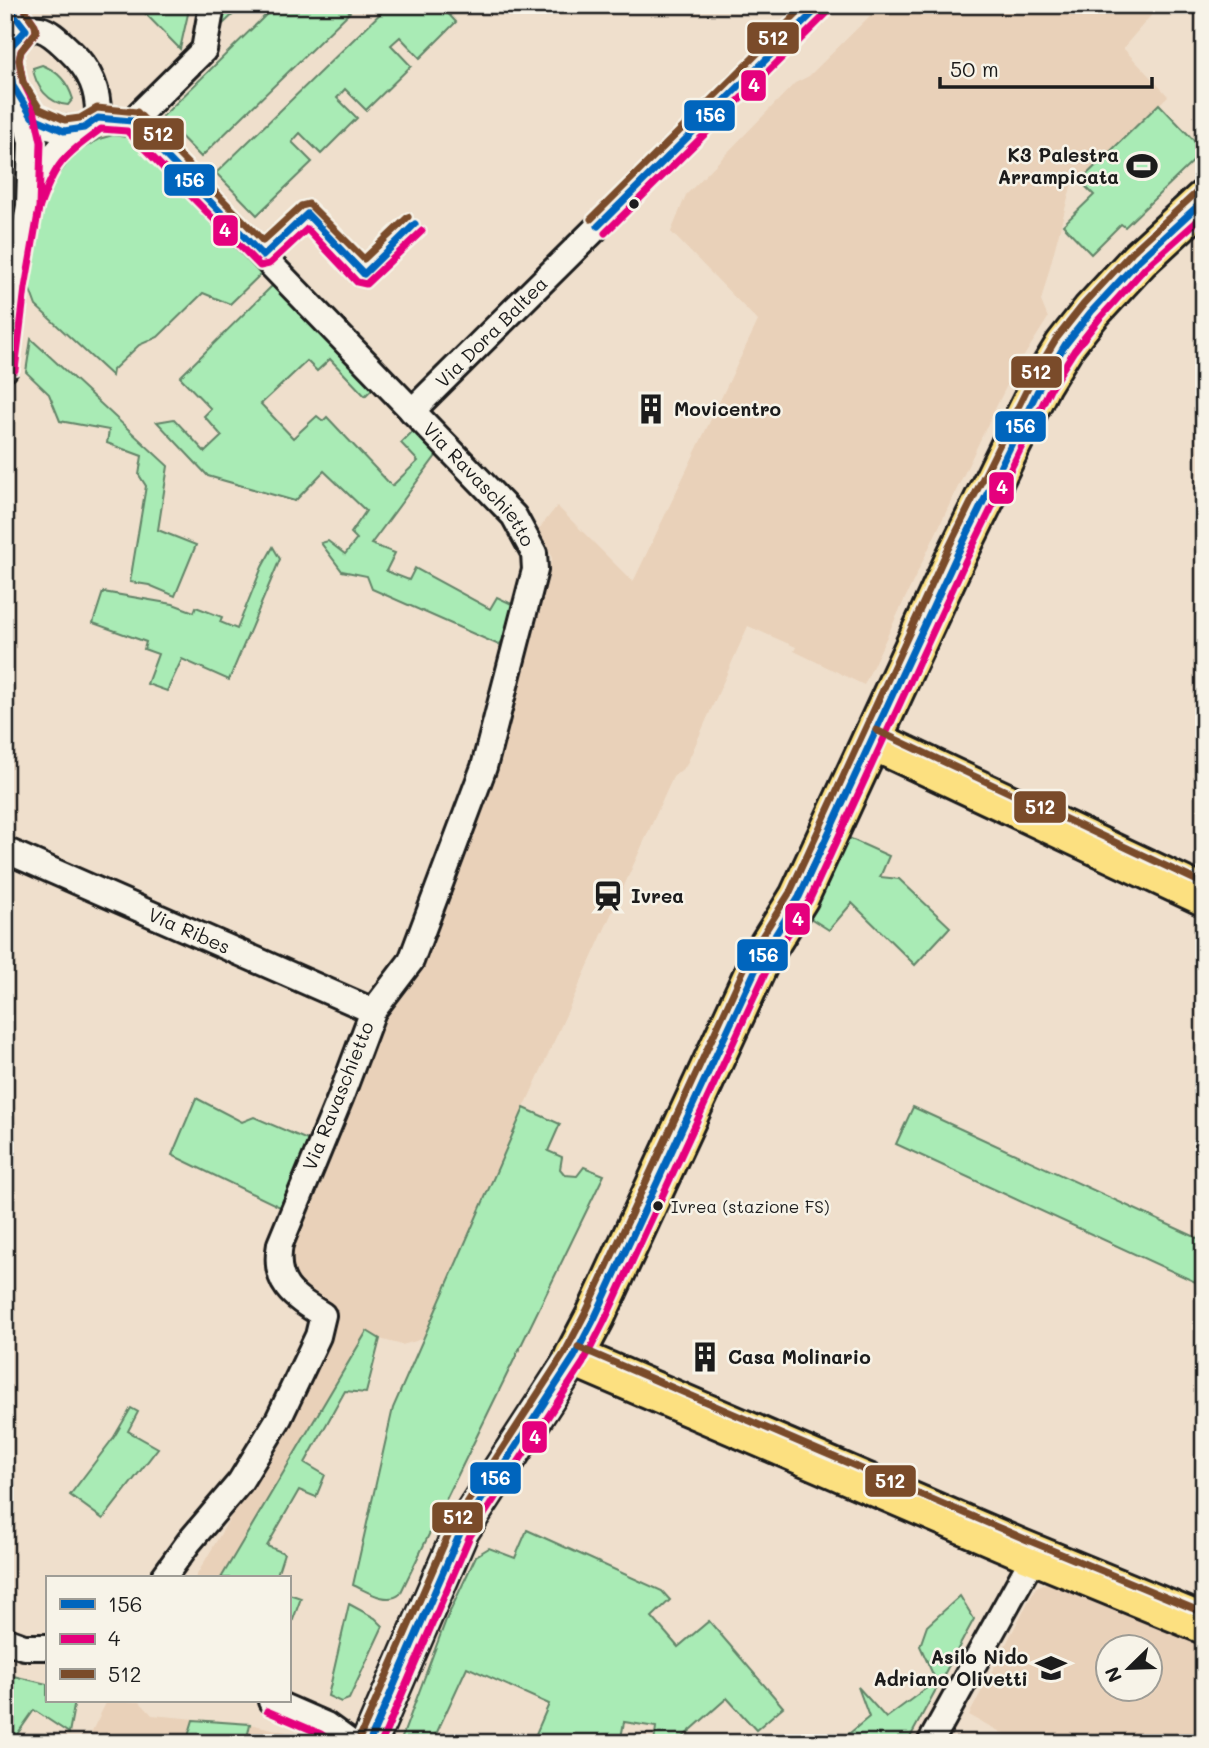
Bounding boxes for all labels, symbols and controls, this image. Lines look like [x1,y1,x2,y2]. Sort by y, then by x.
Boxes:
line badge: 512 [746,21,800,55]
text: 512 [758,25,788,50]
scale bar [940,46,1151,90]
text: 50 m [950,55,999,82]
line badge: 4 [740,69,767,102]
text: 4 [748,72,760,97]
line badge: 156 [683,99,736,132]
text: 156 [694,102,726,127]
line badge: 512 [132,117,185,151]
text: 512 [143,121,173,146]
place label: K3 Palestra Arrampicata [998,142,1119,189]
sports icon: K3 Palestra Arrampicata [1125,149,1159,183]
line badge: 156 [163,163,216,197]
text: 156 [173,167,205,192]
unlabelled marker [627,197,641,211]
line badge: 4 [212,214,239,247]
text: 4 [219,217,231,242]
street label: Via Dora Baltea [430,271,553,393]
line badge: 512 [1010,355,1063,389]
text: 512 [1021,359,1051,384]
building icon: Movicentro [634,392,668,426]
place label: Movicentro [674,396,781,421]
line badge: 156 [994,410,1047,443]
text: 156 [1004,413,1036,438]
street label: Via Ravaschietto [418,416,541,550]
line badge: 4 [988,471,1015,505]
text: 4 [996,474,1008,499]
line badge: 512 [1013,790,1067,824]
text: 512 [1025,794,1055,819]
station icon: Ivrea [591,879,625,913]
place label: Ivrea [631,883,684,908]
street label: Via Ribes [144,901,234,959]
line badge: 4 [784,902,811,936]
text: 4 [792,906,804,931]
line badge: 156 [736,938,789,972]
text: 156 [747,942,779,967]
street label: Via Ravaschietto [296,1018,379,1174]
place label: Ivrea (stazione FS) [671,1195,830,1217]
marker: Ivrea (stazione FS) [651,1199,665,1213]
building icon: Casa Molinario [688,1340,722,1374]
place label: Casa Molinario [728,1344,871,1369]
line badge: 4 [521,1420,548,1454]
text: 4 [529,1424,541,1449]
line badge: 156 [469,1461,522,1495]
line badge: 512 [864,1464,917,1498]
text: 156 [479,1465,511,1490]
text: 512 [875,1468,905,1493]
line badge: 512 [431,1501,484,1534]
text: 512 [443,1504,473,1529]
legend [46,1576,290,1702]
text: 156 [108,1590,142,1617]
text: 4 [108,1624,121,1651]
north arrow [1094,1632,1164,1702]
place label: Asilo Nido Adriano Olivetti [874,1644,1028,1691]
school or university icon: Asilo Nido Adriano Olivetti [1034,1651,1068,1685]
text: 512 [108,1660,141,1687]
text: N [1099,1663,1127,1686]

